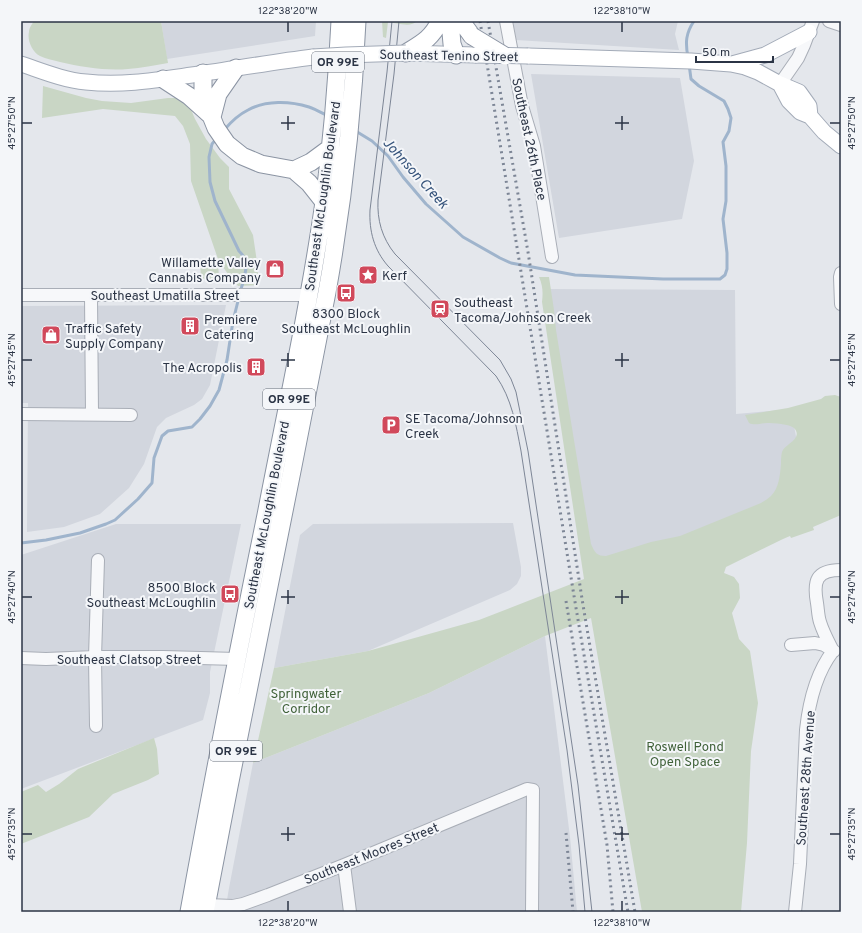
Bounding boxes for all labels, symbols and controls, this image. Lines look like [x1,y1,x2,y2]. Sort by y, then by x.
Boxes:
text: 122°38'20"W [258,5,318,18]
text: 122°38'10"W [594,5,650,18]
scale bar [696,38,773,64]
text: 50 m [702,45,730,61]
street label: Southeast Tenino Street [379,48,519,66]
road number: OR 99E [312,52,364,72]
street label: Southeast 26th Place [507,77,549,202]
text: 45°27'50"N [6,96,19,150]
text: 45°27'50"N [846,96,859,150]
street label: Southeast McLoughlin Boulevard [303,100,345,292]
water label: Johnson Creek [379,135,452,214]
place label: Willamette Valley Cannabis Company [149,256,261,287]
shop icon: Willamette Valley Cannabis Company [264,258,286,280]
place icon: Kerf [357,264,379,286]
place label: Kerf [382,269,408,285]
bus stop icon: 8300 Block Southeast McLoughlin [335,282,357,304]
street label: Southeast Umatilla Street [90,289,240,305]
place label: Southeast Tacoma/Johnson Creek [454,296,591,327]
station icon: Southeast Tacoma/Johnson Creek [429,298,451,320]
place label: 8300 Block Southeast McLoughlin [281,307,411,338]
place label: Premiere Catering [204,313,257,344]
building icon: Premiere Catering [179,315,201,337]
place label: Traffic Safety Supply Company [65,322,164,353]
shop icon: Traffic Safety Supply Company [40,324,62,346]
text: 45°27'45"N [6,333,19,387]
text: 45°27'45"N [846,333,859,387]
building icon: The Acropolis [245,356,267,378]
place label: The Acropolis [163,361,242,377]
road number: OR 99E [263,389,315,409]
place label: SE Tacoma/Johnson Creek [405,412,523,443]
parking icon: SE Tacoma/Johnson Creek [380,414,402,436]
street label: Southeast McLoughlin Boulevard [242,420,294,611]
text: 45°27'40"N [6,570,19,624]
text: 45°27'40"N [846,570,859,624]
place label: 8500 Block Southeast McLoughlin [87,581,216,612]
bus stop icon: 8500 Block Southeast McLoughlin [219,583,241,605]
street label: Southeast Clatsop Street [57,653,201,669]
park label: Springwater Corridor [271,687,341,718]
street label: Southeast 28th Avenue [794,710,820,846]
park label: Roswell Pond Open Space [646,740,724,771]
road number: OR 99E [210,741,262,761]
text: 45°27'35"N [6,807,19,861]
text: 45°27'35"N [846,807,859,861]
street label: Southeast Moores Street [302,820,441,889]
text: 122°38'20"W [258,917,318,930]
text: 122°38'10"W [594,917,650,930]

